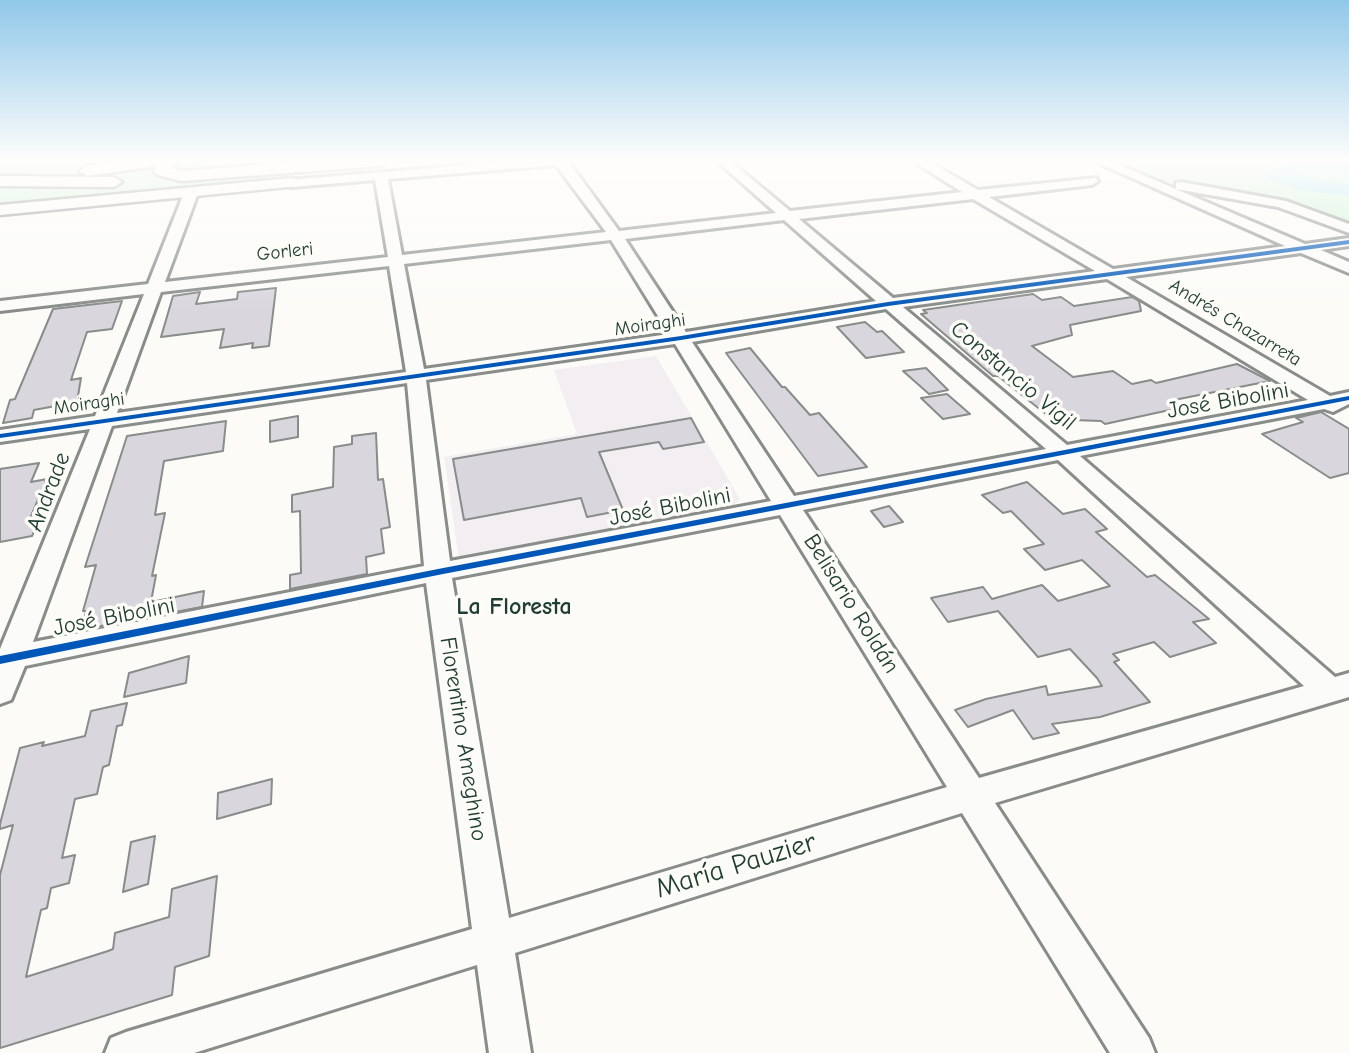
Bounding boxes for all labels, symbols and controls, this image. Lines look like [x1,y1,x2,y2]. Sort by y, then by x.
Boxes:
street label: Gorleri [256,238,314,266]
street label: Andrés Chazarreta [1165,274,1305,372]
street label: Moiraghi [613,309,687,341]
street label: Constancio Vigil [945,316,1081,436]
street label: José Bibolini [1165,377,1291,425]
street label: Moiraghi [52,388,126,420]
street label: Andrade [21,449,77,535]
street label: José Bibolini [607,482,733,532]
street label: Belisario Roldán [797,529,905,679]
street label: José Bibolini [51,592,177,642]
district label: La Floresta [456,593,572,621]
street label: Florentino Ameghino [433,635,493,843]
street label: María Pauzier [652,826,820,906]

